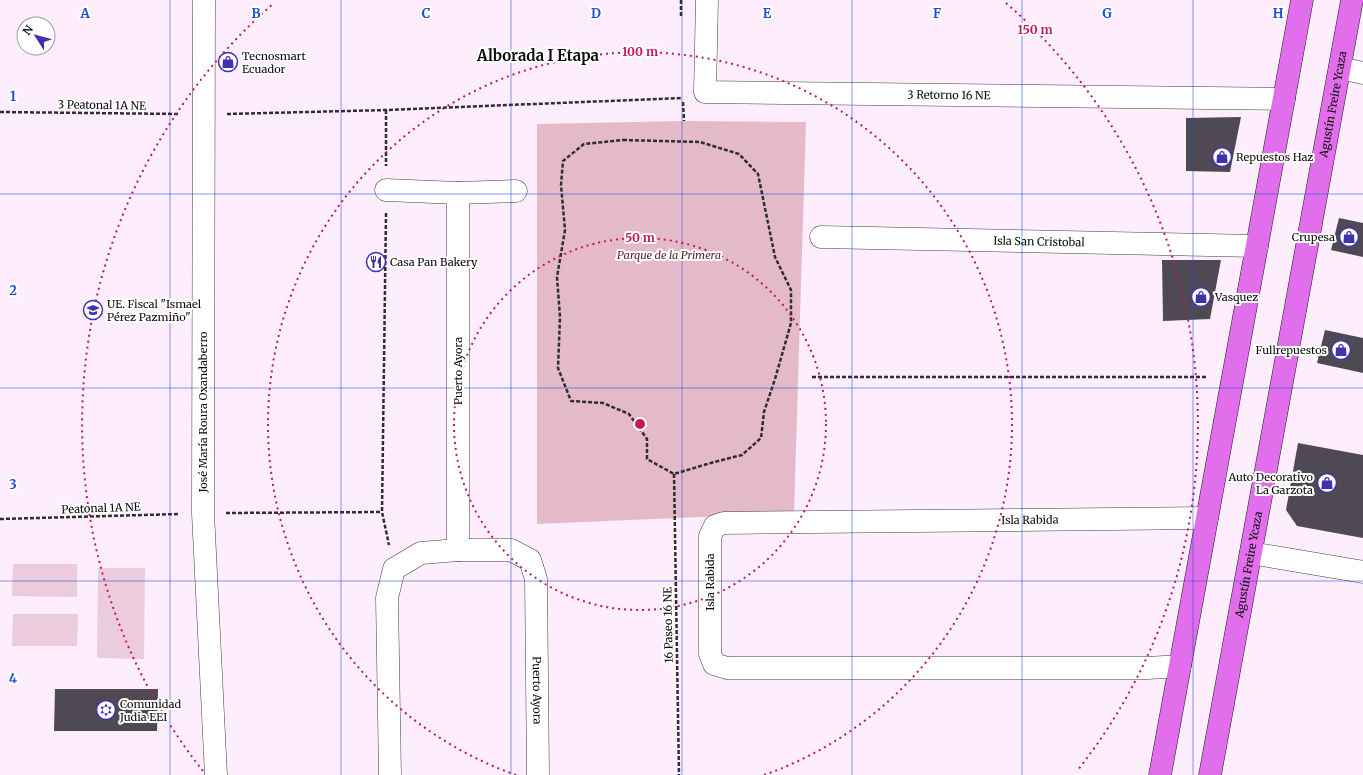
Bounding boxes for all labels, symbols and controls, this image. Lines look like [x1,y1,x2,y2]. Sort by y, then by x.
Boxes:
text: A [79,5,90,22]
text: B [251,5,261,22]
text: C [422,5,431,22]
text: D [591,5,601,22]
text: E [763,5,772,22]
text: F [933,5,941,22]
text: G [1102,5,1112,22]
text: H [1273,5,1284,22]
north arrow [16,16,56,56]
text: N [20,22,36,38]
text: 150 m [1018,22,1053,37]
text: 100 m [622,44,658,59]
district label: Alborada I Etapa [476,46,600,65]
place label: Tecnosmart Ecuador [242,49,307,76]
street label: Agustín Freire Ycaza [1316,50,1350,159]
shop icon: Tecnosmart Ecuador [217,51,239,73]
street label: 3 Retorno 16 NE [907,87,991,102]
text: 1 [10,88,16,105]
street label: 3 Peatonal 1A NE [58,97,146,113]
shop icon: Repuestos Haz [1211,146,1233,168]
place label: Repuestos Haz [1236,150,1313,164]
shop icon: Crupesa [1338,226,1360,248]
text: 50 m [625,230,655,245]
place label: Crupesa [1292,230,1335,244]
street label: Isla San Cristobal [993,234,1085,249]
park label: Parque de la Primera [617,248,721,262]
restaurant icon: Casa Pan Bakery [365,251,387,273]
place label: Casa Pan Bakery [390,255,478,269]
text: 2 [9,282,17,299]
shop icon: Vasquez [1190,286,1212,308]
place label: Vasquez [1214,290,1258,304]
place label: UE. Fiscal "Ismael Pérez Pazmiño" [107,297,202,324]
school or university icon: UE. Fiscal "Ismael Pérez Pazmiño" [82,299,104,321]
street label: José María Roura Oxandaberro [196,331,210,493]
street label: Puerto Ayora [451,337,465,405]
shop icon: Fullrepuestos [1330,339,1352,361]
place label: Fullrepuestos [1256,343,1327,357]
centre of rings [633,417,647,431]
place label: Auto Decorativo La Garzota [1227,470,1314,497]
shop icon: Auto Decorativo La Garzota [1316,472,1338,494]
text: 3 [9,476,17,493]
street label: Peatonal 1A NE [61,500,141,516]
street label: Agustín Freire Ycaza [1232,510,1265,620]
street label: Isla Rabida [1001,513,1059,527]
street label: Isla Rabida [703,553,717,611]
street label: 16 Paseo 16 NE [660,587,676,663]
street label: Puerto Ayora [530,656,544,725]
text: 4 [9,670,18,687]
place label: Comunidad Judia EEI [119,697,181,724]
synagogue icon: Comunidad Judia EEI [95,699,117,721]

